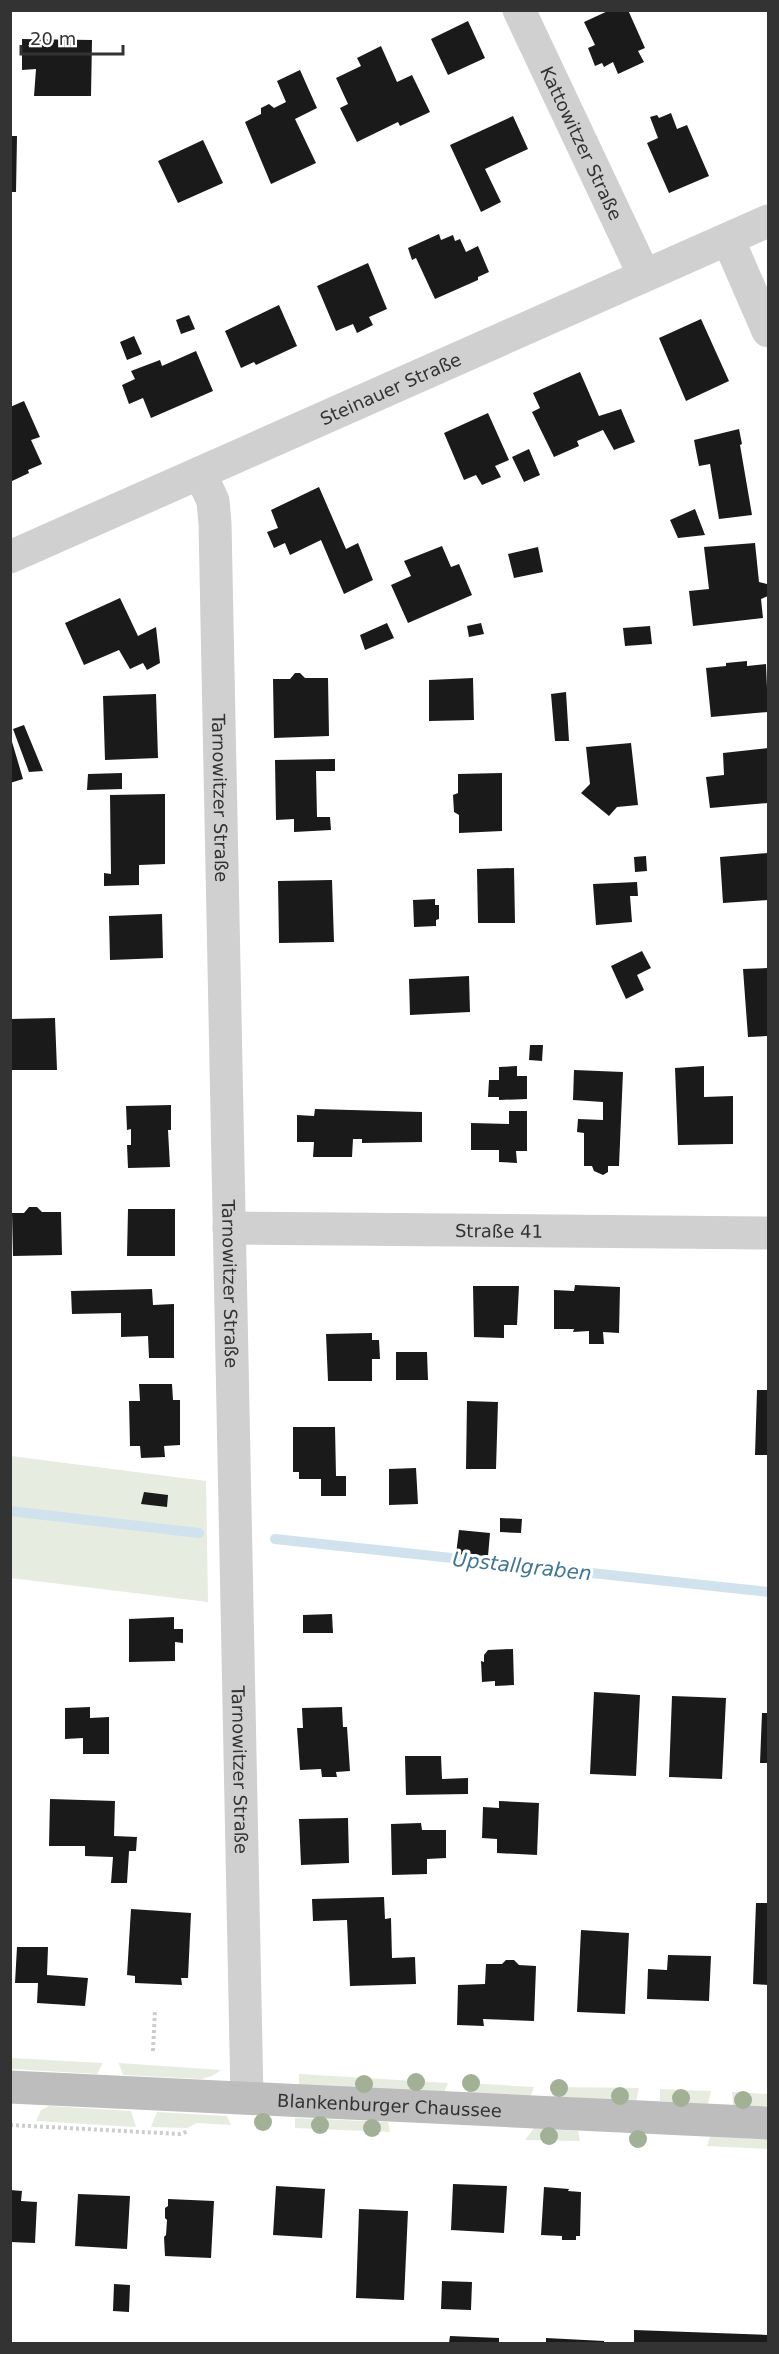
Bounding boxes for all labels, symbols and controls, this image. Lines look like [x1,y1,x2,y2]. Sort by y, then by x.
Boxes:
scale bar [21,18,123,56]
text: 20 m [30,28,76,49]
street label: Kattowitzer Straße [536,63,627,223]
street label: Steinauer Straße [317,348,464,429]
street label: Tarnowitzer Straße [208,713,233,882]
street label: Tarnowitzer Straße [218,1198,243,1368]
street label: Straße 41 [455,1220,543,1241]
water label: Upstallgraben [451,1547,593,1585]
street label: Tarnowitzer Straße [228,1684,253,1854]
street label: Blankenburger Chaussee [277,2089,503,2121]

